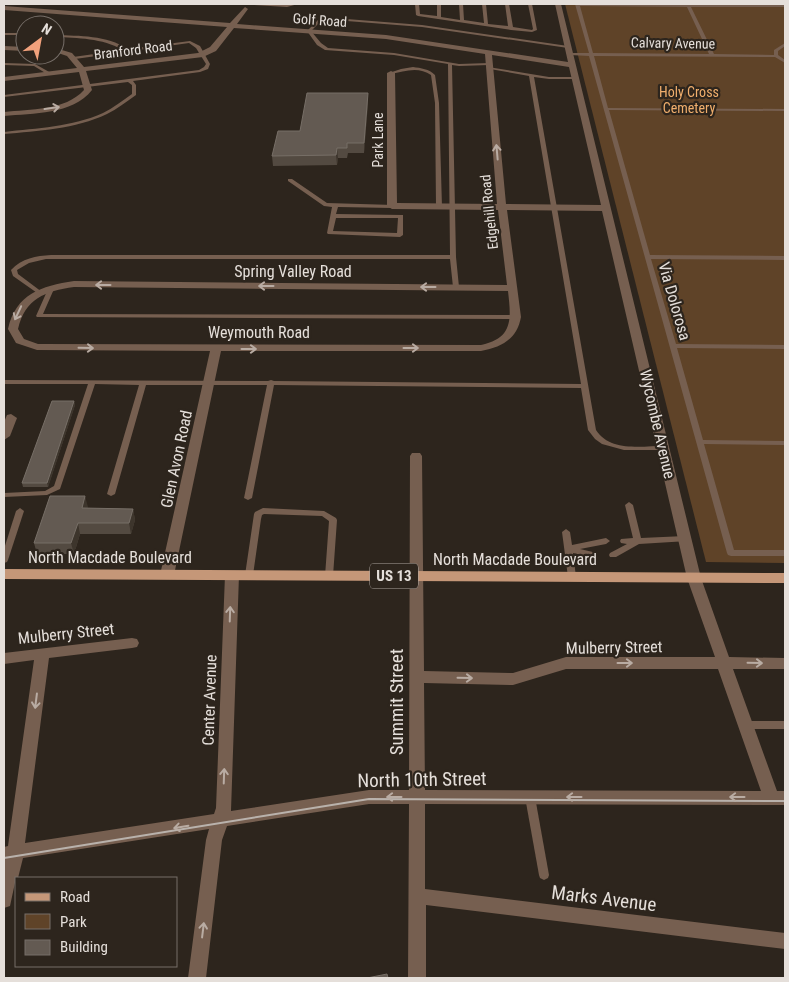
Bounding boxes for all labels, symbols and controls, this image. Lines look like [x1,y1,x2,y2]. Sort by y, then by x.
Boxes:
street label: Golf Road [292,10,348,30]
north arrow [15,15,65,65]
text: N [39,20,55,38]
street label: Calvary Avenue [631,34,716,52]
street label: Branford Road [93,37,173,63]
park label: Holy Cross Cemetery [659,84,719,116]
one-way arrow [44,102,60,112]
street label: Park Lane [370,112,386,167]
one-way arrow [492,144,502,160]
street label: Edgehill Road [477,174,501,250]
street label: Via Dolorosa [654,260,695,342]
street label: Spring Valley Road [234,262,352,281]
one-way arrow [95,280,112,290]
one-way arrow [258,281,274,291]
one-way arrow [420,282,436,292]
one-way arrow [13,305,22,320]
street label: Weymouth Road [208,323,310,342]
one-way arrow [78,343,94,353]
one-way arrow [240,344,256,354]
one-way arrow [403,344,419,353]
street label: Wycombe Avenue [636,368,679,480]
street label: Glen Avon Road [157,409,196,510]
street label: North Macdade Boulevard [28,548,192,567]
street label: North Macdade Boulevard [433,550,597,569]
road number: US 13 [370,564,418,588]
one-way arrow [225,606,235,622]
street label: Mulberry Street [17,619,115,648]
street label: Mulberry Street [566,637,663,658]
street label: Summit Street [385,649,408,755]
street label: Center Avenue [198,654,221,746]
one-way arrow [616,658,633,668]
one-way arrow [746,658,762,668]
one-way arrow [456,673,473,683]
one-way arrow [30,693,40,709]
street label: North 10th Street [357,767,487,792]
one-way arrow [220,769,229,785]
one-way arrow [386,792,402,802]
one-way arrow [566,792,582,802]
one-way arrow [729,792,745,802]
one-way arrow [174,822,190,832]
legend [15,877,178,967]
street label: Marks Avenue [550,881,658,916]
text: Road [60,888,90,906]
text: Park [60,913,87,931]
one-way arrow [198,922,208,938]
text: Building [60,938,108,956]

